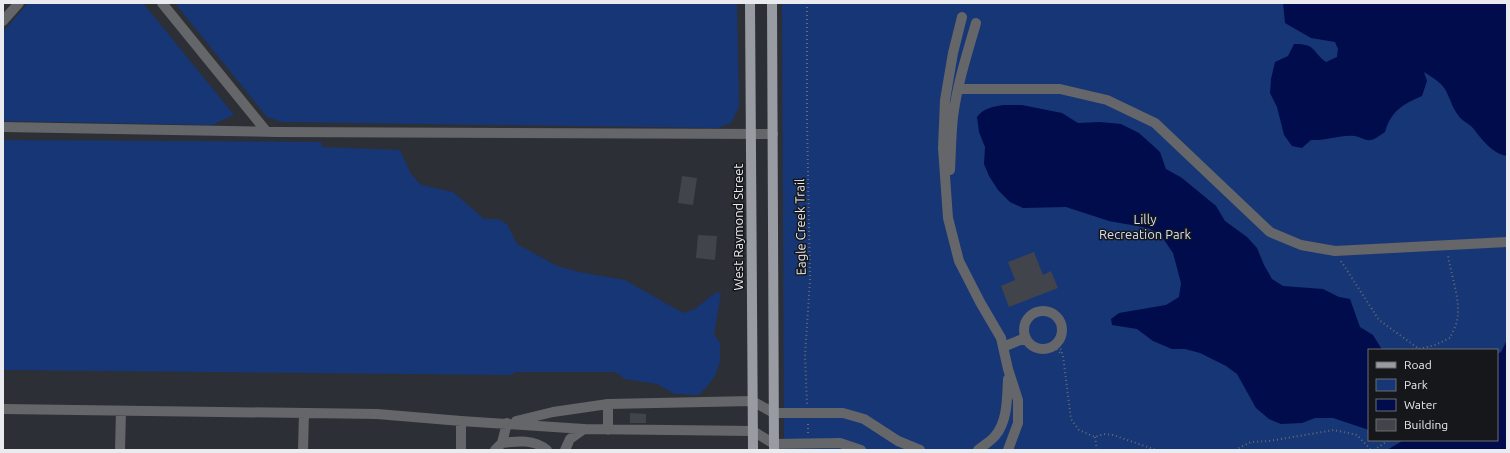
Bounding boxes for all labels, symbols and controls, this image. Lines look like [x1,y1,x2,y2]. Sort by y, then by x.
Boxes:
street label: West Raymond Street [731,164,745,290]
street label: Eagle Creek Trail [792,178,808,275]
park label: Lilly Recreation Park [1099,212,1192,241]
legend [1368,349,1498,441]
text: Road [1404,358,1432,371]
text: Park [1404,378,1428,391]
text: Water [1404,398,1437,411]
text: Building [1404,418,1448,431]

